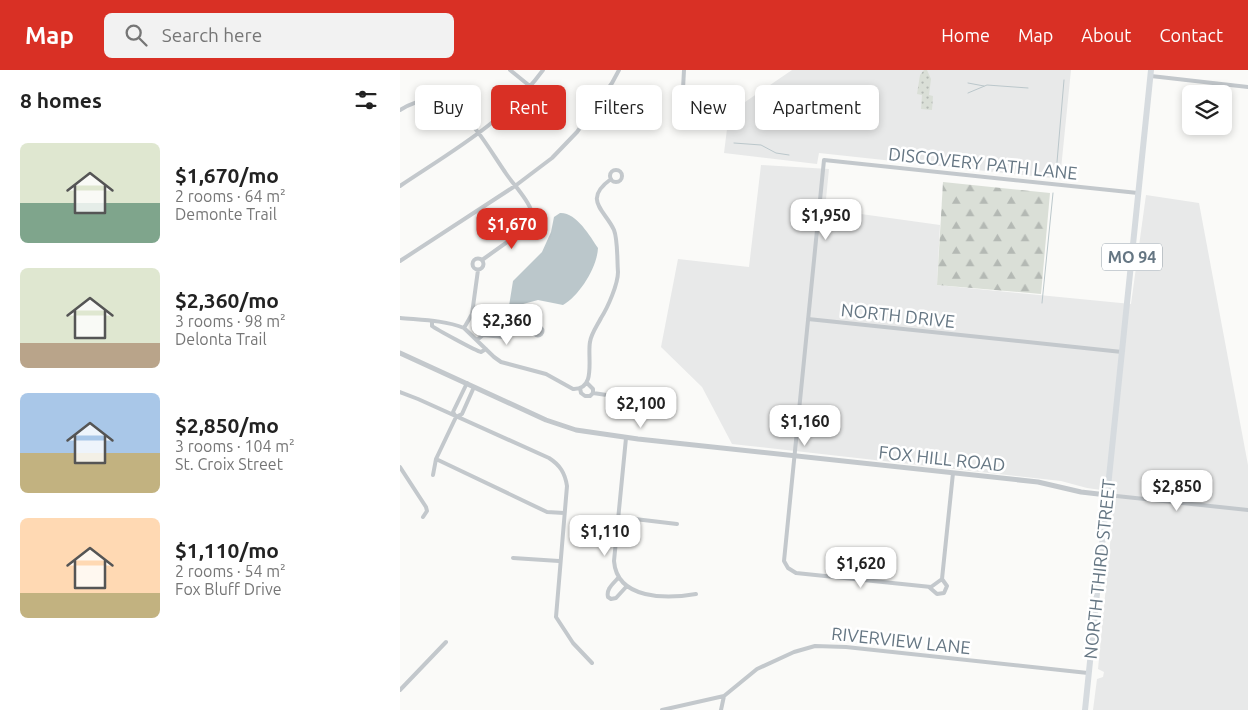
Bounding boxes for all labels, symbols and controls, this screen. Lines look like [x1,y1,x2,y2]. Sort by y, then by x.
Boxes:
search box [104,13,454,58]
icon: search [122,21,150,49]
text: Map [25,22,74,49]
text: Search here [162,24,262,46]
text: Home [941,25,990,45]
text: Map [1018,25,1053,45]
text: About [1081,25,1131,45]
text: Contact [1159,25,1223,45]
chip: Buy [415,85,481,130]
chip: Rent [491,85,566,130]
chip: Filters [576,85,662,130]
chip: New [672,85,745,130]
chip: Apartment [755,85,879,130]
map controls [1182,85,1232,135]
button: layers [1182,85,1232,135]
icon: filters [352,86,380,114]
text: 8 homes [20,88,102,112]
street label: DISCOVERY PATH LANE [887,143,1079,183]
icon: home [60,163,120,223]
text: $1,670/mo [175,163,279,187]
text: 2 rooms · 64 m² [175,187,286,205]
pin: $1,950 [785,198,867,241]
text: Demonte Trail [175,205,277,223]
text: $1,950 [801,206,851,224]
pin: $1,670 [471,208,553,250]
text: $1,670 [487,215,537,233]
road number: MO 94 [1102,243,1162,270]
icon: home [60,288,120,348]
text: $2,360/mo [175,288,279,312]
street label: NORTH DRIVE [840,299,956,331]
pin: $2,360 [466,304,548,346]
text: $2,360 [482,311,532,329]
text: 3 rooms · 98 m² [175,312,286,330]
text: Delonta Trail [175,330,267,348]
pin: $2,100 [600,386,682,429]
text: $2,100 [616,394,666,412]
pin: $1,160 [764,404,846,447]
text: $1,160 [780,412,830,430]
icon: home [60,413,120,473]
text: $2,850/mo [175,413,279,437]
text: 3 rooms · 104 m² [175,437,295,455]
street label: FOX HILL ROAD [878,441,1006,475]
text: St. Croix Street [175,455,283,473]
pin: $2,850 [1136,470,1218,512]
text: $2,850 [1152,477,1202,495]
street label: NORTH THIRD STREET [1080,478,1118,660]
pin: $1,110 [564,514,646,557]
text: $1,110 [580,522,630,540]
icon: home [60,538,120,598]
text: $1,110/mo [175,538,279,562]
pin: $1,620 [820,546,902,589]
text: $1,620 [836,554,886,572]
text: 2 rooms · 54 m² [175,562,286,580]
text: Fox Bluff Drive [175,580,282,598]
street label: RIVERVIEW LANE [830,623,972,657]

